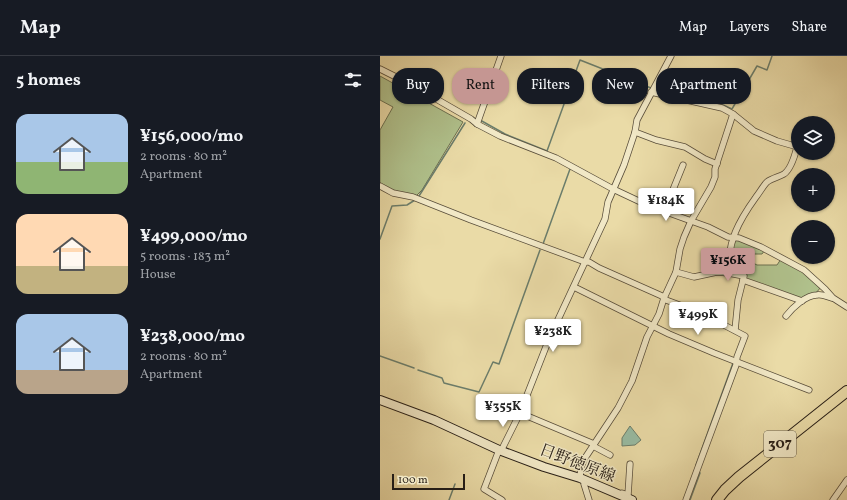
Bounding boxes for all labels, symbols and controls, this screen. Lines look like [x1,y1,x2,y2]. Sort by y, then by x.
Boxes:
text: Map [20,15,61,41]
text: Map [679,18,707,37]
text: Layers [729,18,769,37]
text: Share [791,18,827,37]
chip: Buy [392,68,444,104]
chip: Rent [452,68,509,104]
chip: Filters [517,68,584,104]
chip: New [592,68,648,104]
chip: Apartment [656,68,751,104]
text: 5 homes [16,69,81,92]
icon: filters [342,69,364,91]
map controls [791,116,835,264]
button: layers [791,116,835,160]
text: ¥156,000/mo [140,125,243,148]
icon: home [48,130,96,178]
text: 2 rooms · 80 m² [140,148,227,166]
text: Apartment [140,166,203,184]
button: + [791,168,835,212]
pin: ¥184K [638,188,694,222]
text: ¥184K [647,192,685,210]
button: − [791,220,835,264]
text: ¥499,000/mo [140,225,248,248]
icon: home [48,230,96,278]
text: 5 rooms · 183 m² [140,248,230,266]
pin: ¥156K [700,248,756,282]
text: ¥156K [710,252,746,270]
text: House [140,266,176,284]
pin: ¥499K [670,302,726,336]
text: ¥499K [678,306,718,324]
pin: ¥238K [525,319,581,353]
text: ¥238K [534,323,572,341]
text: ¥238,000/mo [140,325,245,348]
icon: home [48,330,96,378]
text: 2 rooms · 80 m² [140,348,227,366]
text: Apartment [140,366,203,384]
pin: ¥355K [475,394,531,428]
text: ¥355K [485,398,521,416]
road number: 307 [764,431,796,457]
street label: 日野徳原線 [536,439,618,489]
scale bar [392,472,465,491]
text: 100 m [398,473,428,488]

